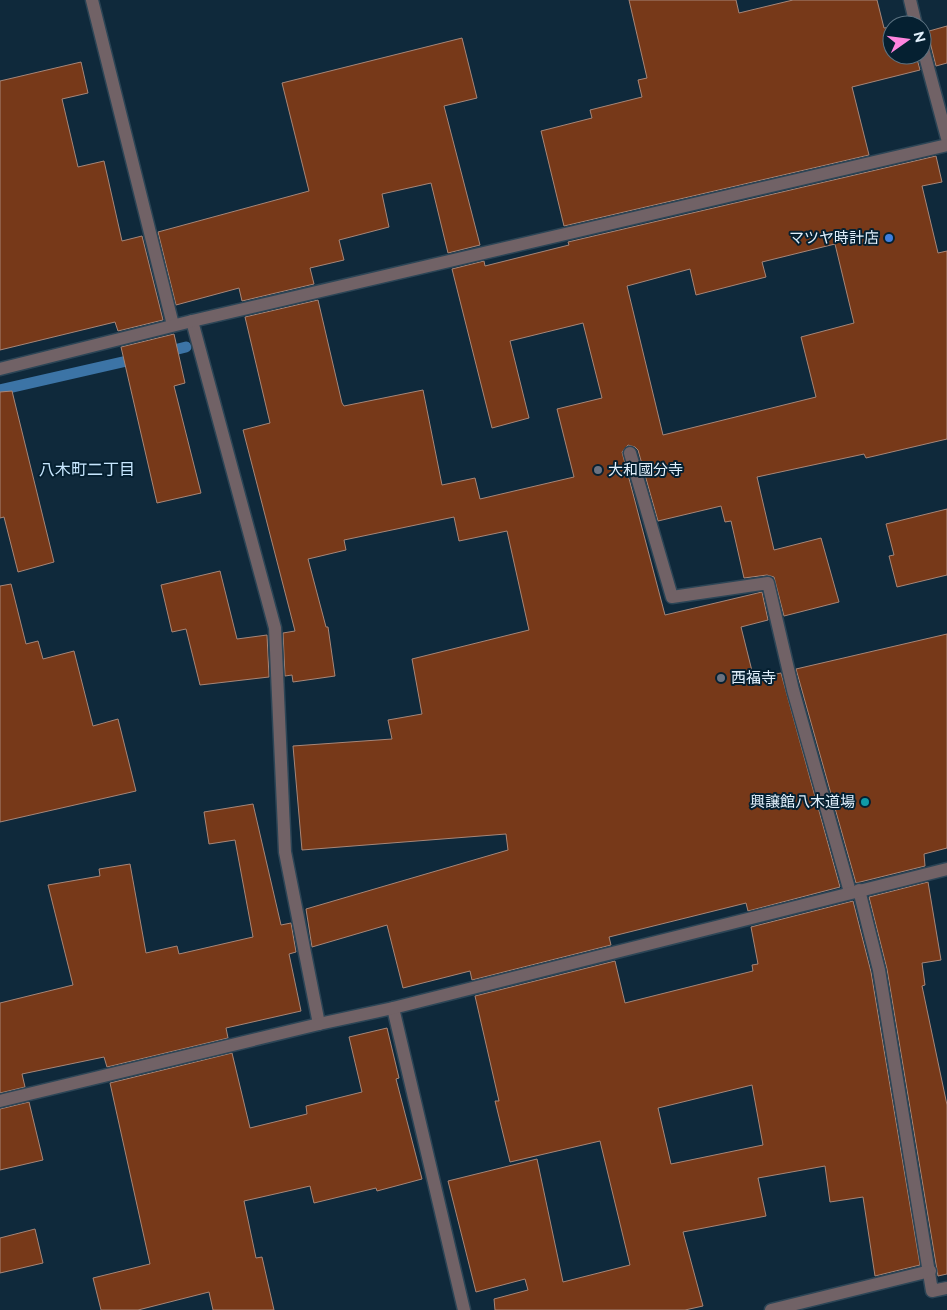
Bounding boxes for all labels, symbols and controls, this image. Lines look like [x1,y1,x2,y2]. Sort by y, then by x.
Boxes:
north arrow [882,15,932,65]
text: N [911,30,929,44]
place label: マツヤ時計店 [789,229,879,247]
marker: マツヤ時計店 [883,232,895,244]
district label: 八木町二丁目 [39,460,135,479]
place label: 大和國分寺 [608,461,683,479]
marker: 大和國分寺 [592,464,604,476]
place label: 西福寺 [731,669,776,687]
marker: 西福寺 [715,672,727,684]
place label: 興譲館八木道場 [750,793,855,811]
marker: 興譲館八木道場 [859,796,871,808]

